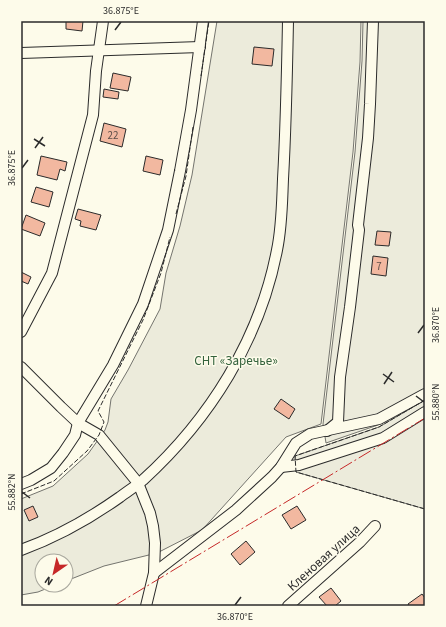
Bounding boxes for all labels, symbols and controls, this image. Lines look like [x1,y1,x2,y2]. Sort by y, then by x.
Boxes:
text: 36.875°E [103,4,139,18]
house number: 22 [108,128,118,143]
text: 36.875°E [5,150,19,186]
house number: 7 [376,259,382,274]
text: 36.870°E [429,307,443,343]
park label: СНТ «Заречье» [194,352,278,370]
text: 55.880°N [429,383,443,421]
text: 55.882°N [5,473,19,511]
street label: Кленовая улица [283,520,364,595]
north arrow [34,553,74,593]
text: N [41,573,56,589]
text: 36.870°E [217,610,253,624]

